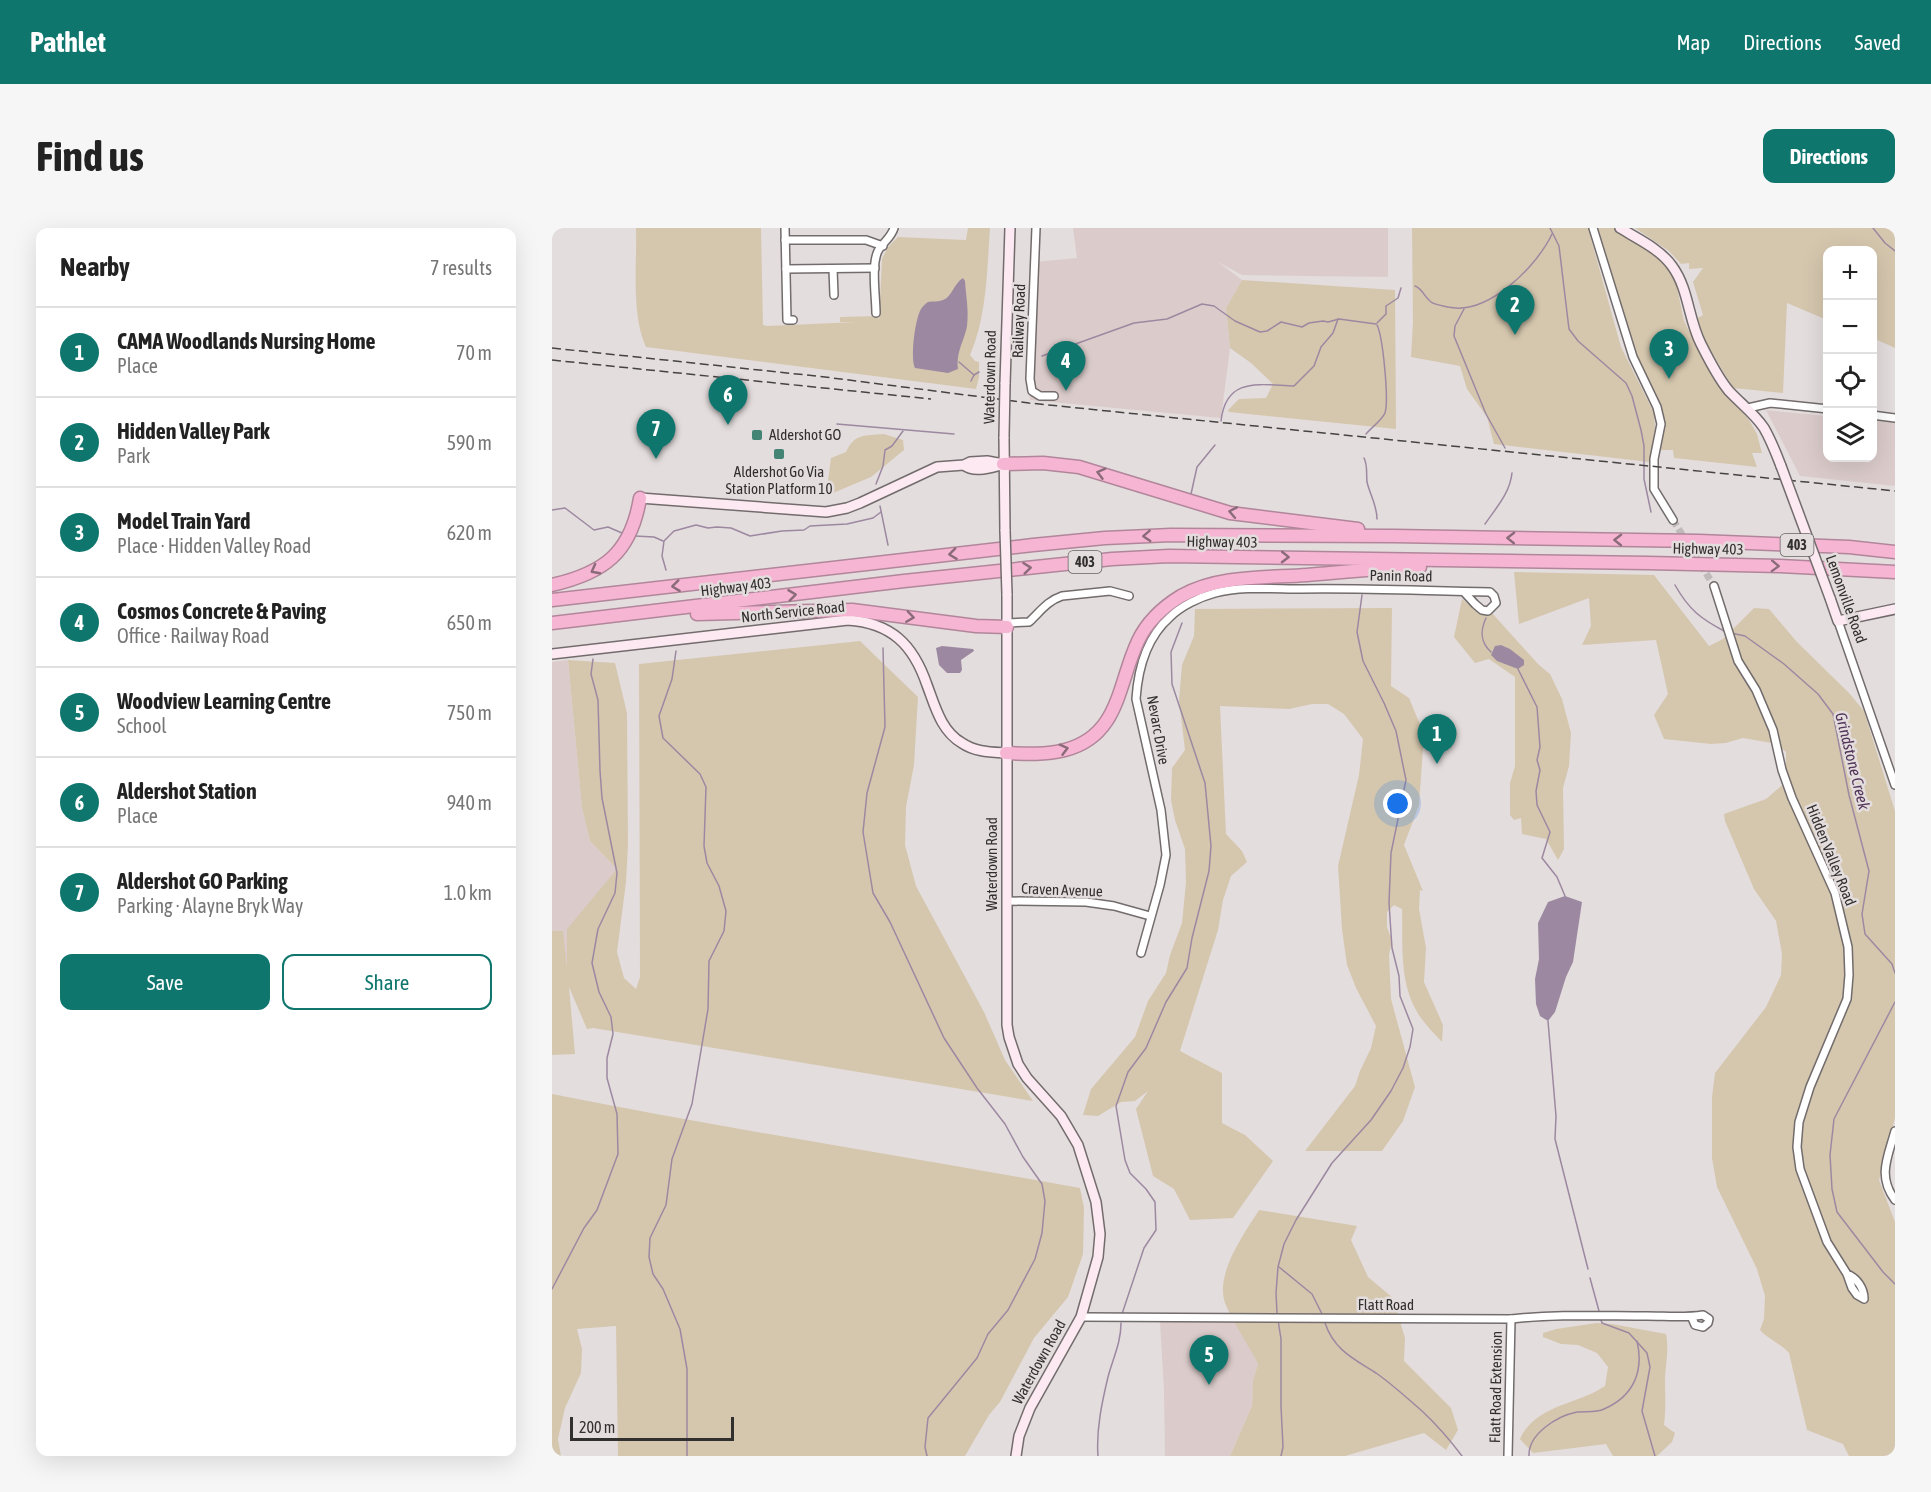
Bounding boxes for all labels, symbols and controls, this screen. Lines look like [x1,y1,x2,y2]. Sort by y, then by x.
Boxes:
text: Pathlet [30,26,106,58]
text: Map [1676,30,1710,54]
text: Directions [1743,30,1822,54]
text: Saved [1855,30,1901,54]
button: Directions [1763,129,1895,183]
text: Find us [36,132,144,180]
map controls [1823,246,1877,462]
button: + [1823,246,1877,300]
text: Nearby [60,252,130,282]
text: 7 results [430,256,492,279]
street label: Railway Road [1009,284,1028,358]
pin: 2 [1496,285,1534,335]
button: − [1823,300,1877,354]
text: CAMA Woodlands Nursing Home [117,328,376,354]
street label: Waterdown Road [980,330,999,424]
pin: 3 [1650,330,1688,379]
text: 1 [75,341,84,364]
text: 70 m [456,341,492,364]
pin: 4 [1046,342,1086,391]
text: Place [117,354,158,377]
button: locate [1823,354,1877,408]
pin: 6 [708,376,747,425]
button: layers [1823,408,1877,462]
pin: 7 [636,410,676,459]
text: Hidden Valley Park [117,418,270,444]
place label: Aldershot GO [769,426,841,443]
marker: Aldershot GO [750,428,764,442]
text: 2 [75,431,84,454]
text: 590 m [447,431,492,454]
text: Park [117,444,150,467]
marker: Aldershot Go Via Station Platform 10 [772,447,786,461]
place label: Aldershot Go Via Station Platform 10 [726,463,832,497]
one-way arrow [1096,467,1106,480]
one-way arrow [1228,506,1238,519]
text: Model Train Yard [117,508,250,534]
text: 3 [75,521,84,544]
text: 620 m [447,521,492,544]
one-way arrow [1143,529,1152,542]
street label: Highway 403 [1186,532,1258,551]
one-way arrow [1507,532,1516,544]
text: Place · Hidden Valley Road [117,534,311,557]
one-way arrow [1613,534,1622,546]
road number: 403 [1780,534,1814,556]
street label: Highway 403 [1672,539,1744,558]
one-way arrow [949,547,958,560]
road number: 403 [1068,551,1102,573]
one-way arrow [1280,551,1289,564]
street label: Lemonville Road [1823,552,1870,645]
one-way arrow [1770,560,1779,572]
one-way arrow [1023,562,1032,575]
one-way arrow [591,563,601,574]
street label: Panin Road [1370,566,1433,585]
street label: Highway 403 [700,574,772,599]
one-way arrow [672,580,681,592]
one-way arrow [787,589,797,602]
text: Cosmos Concrete & Paving [117,598,326,624]
street label: North Service Road [740,598,846,625]
one-way arrow [905,610,914,622]
text: 4 [75,611,84,634]
text: 650 m [447,611,492,634]
text: Office · Railway Road [117,624,270,647]
text: Woodview Learning Centre [117,688,331,714]
street label: Nevarc Drive [1144,694,1173,766]
text: 5 [75,701,84,724]
text: 750 m [447,701,492,724]
water label: Grindstone Creek [1832,710,1874,812]
text: School [117,714,167,737]
pin: 1 [1418,714,1456,764]
one-way arrow [1059,744,1069,757]
text: Aldershot Station [117,778,257,804]
your location [1383,789,1412,818]
text: 6 [75,791,84,814]
text: 940 m [447,791,492,814]
street label: Hidden Valley Road [1803,802,1860,908]
text: Place [117,804,158,827]
street label: Waterdown Road [983,817,1000,911]
text: Aldershot GO Parking [117,868,288,894]
street label: Craven Avenue [1021,880,1103,899]
text: 7 [75,881,84,904]
text: 1.0 km [444,881,492,904]
text: Parking · Alayne Bryk Way [117,894,303,917]
button: Save [60,954,270,1010]
button: Share [282,954,492,1010]
street label: Flatt Road [1358,1296,1414,1313]
street label: Waterdown Road [1008,1317,1069,1407]
street label: Flatt Road Extension [1486,1331,1505,1443]
pin: 5 [1190,1336,1228,1385]
scale bar [570,1414,734,1442]
text: 200 m [579,1418,615,1436]

